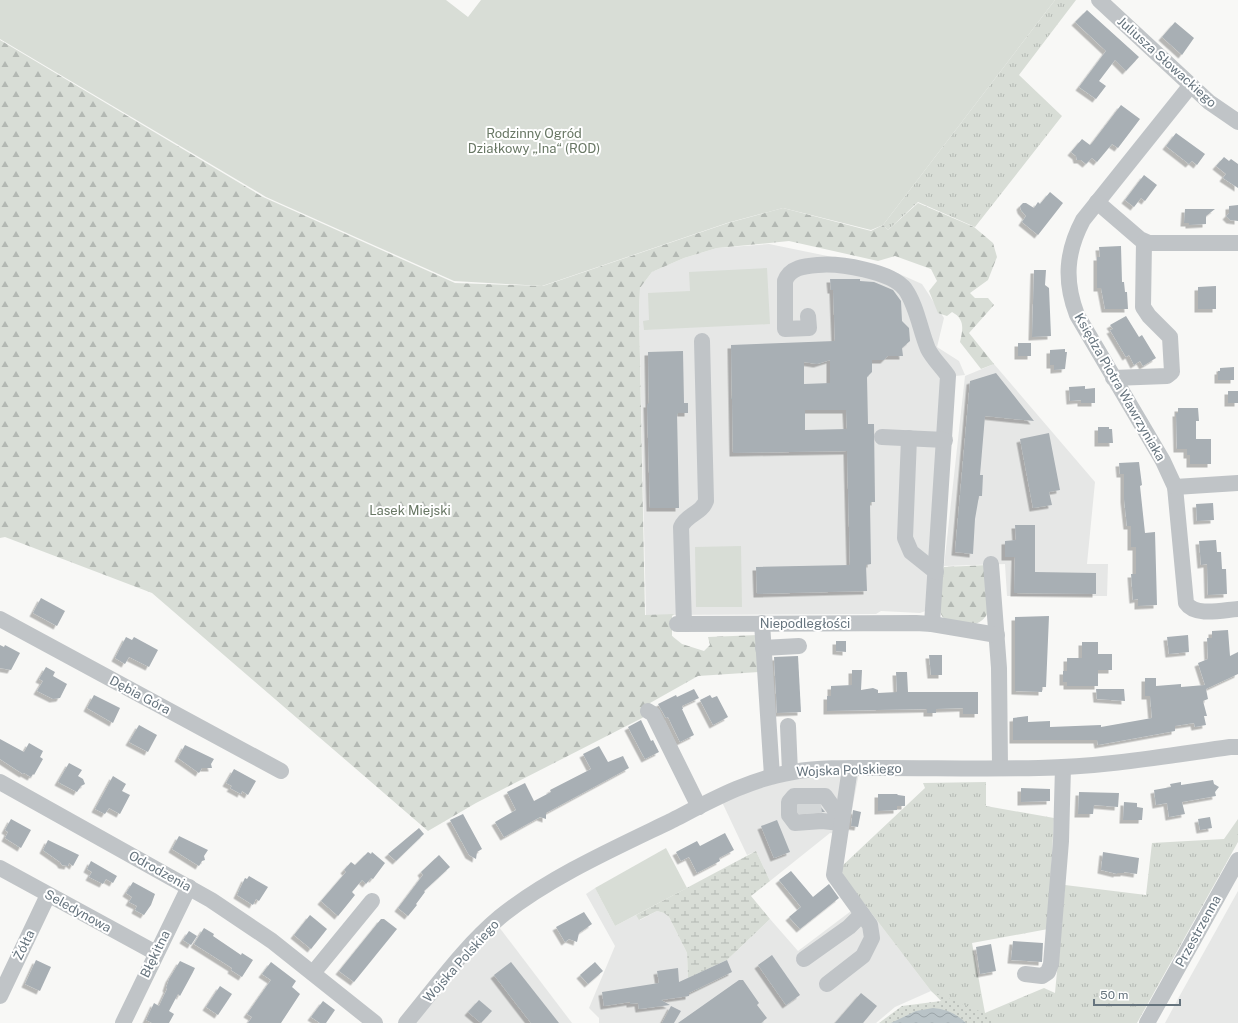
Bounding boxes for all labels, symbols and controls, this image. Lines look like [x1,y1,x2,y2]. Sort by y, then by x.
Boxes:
street label: Juliusza Słowackiego [1114,14,1220,110]
park label: Rodzinny Ogród Działkowy „Ina“ (ROD) [468,126,600,156]
street label: Księdza Piotra Wawrzyniaka [1071,310,1169,464]
park label: Lasek Miejski [369,503,451,518]
street label: Niepodległości [760,616,850,631]
street label: Dębia Góra [107,673,173,717]
street label: Wojska Polskiego [796,761,902,779]
street label: Odrodzenia [126,848,194,894]
street label: Seledynowa [42,887,114,935]
street label: Przestrzenna [1172,893,1224,969]
street label: Wojska Polskiego [420,917,502,1005]
street label: Żółta [10,927,38,963]
street label: Błękitna [137,928,173,980]
scale bar [1094,981,1180,1007]
text: 50 m [1100,988,1128,1002]

